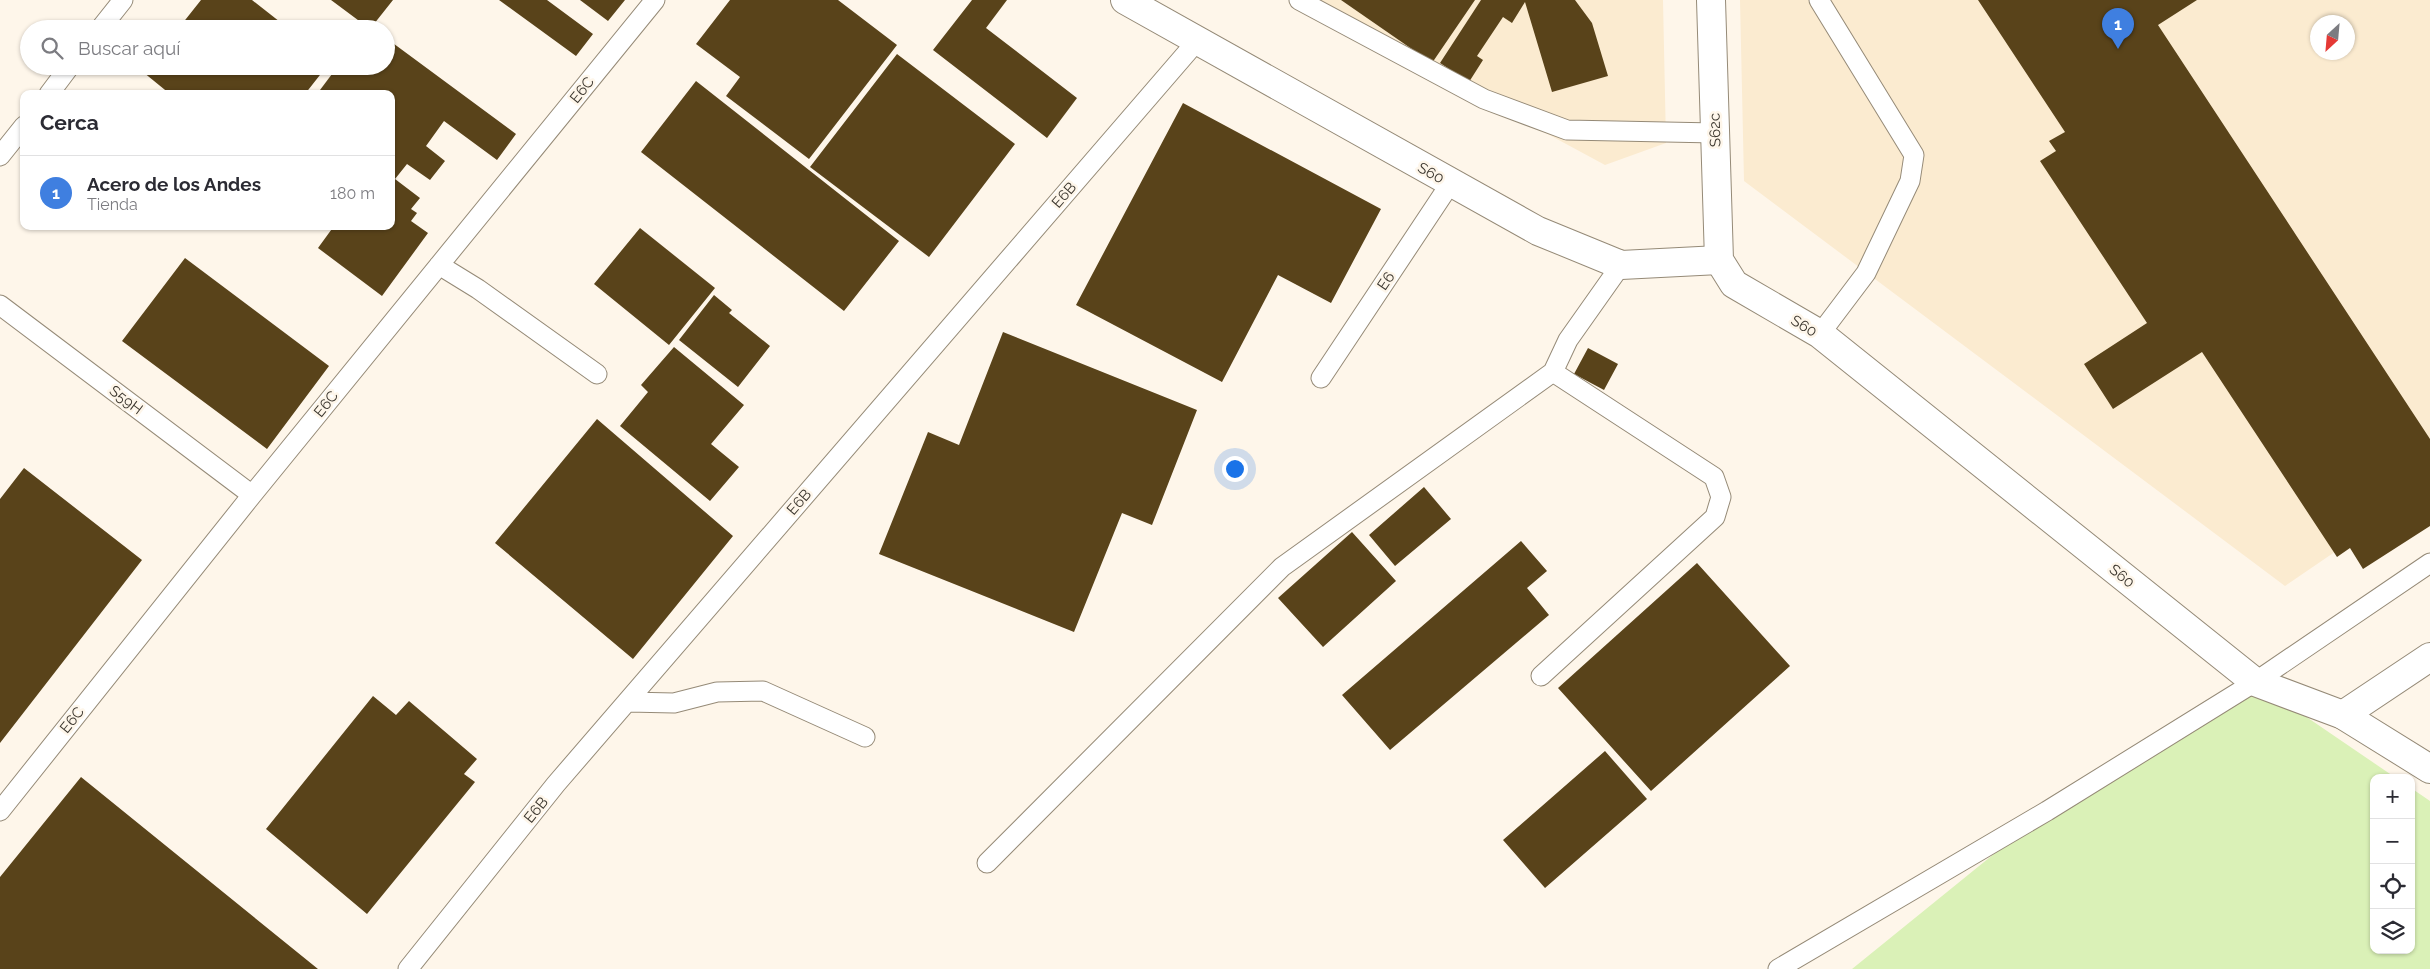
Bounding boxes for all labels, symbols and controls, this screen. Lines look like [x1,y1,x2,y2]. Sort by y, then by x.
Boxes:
pin: 1 [2102,8,2134,49]
north arrow [2310,15,2355,60]
search box [20,20,395,75]
icon: search [38,34,66,62]
text: Buscar aquí [78,37,180,59]
street label: E6C [566,73,598,107]
text: Cerca [40,110,99,135]
street label: S62c [1705,113,1725,147]
street label: S60 [1415,159,1447,187]
text: Acero de los Andes [87,173,261,195]
street label: E6B [1048,178,1080,212]
text: 1 [52,184,60,203]
text: 180 m [330,184,375,203]
text: Tienda [87,195,138,214]
street label: E6 [1373,268,1399,294]
street label: S60 [1788,311,1820,341]
street label: S59H [106,382,146,418]
street label: E6C [310,387,342,421]
your location [1222,456,1248,482]
street label: E6B [783,485,815,519]
street label: S60 [2106,560,2138,592]
street label: E6C [56,703,88,737]
map controls [2370,774,2415,954]
button: + [2370,774,2415,819]
street label: E6B [520,793,552,827]
button: − [2370,819,2415,864]
button: locate [2370,864,2415,909]
button: layers [2370,909,2415,954]

